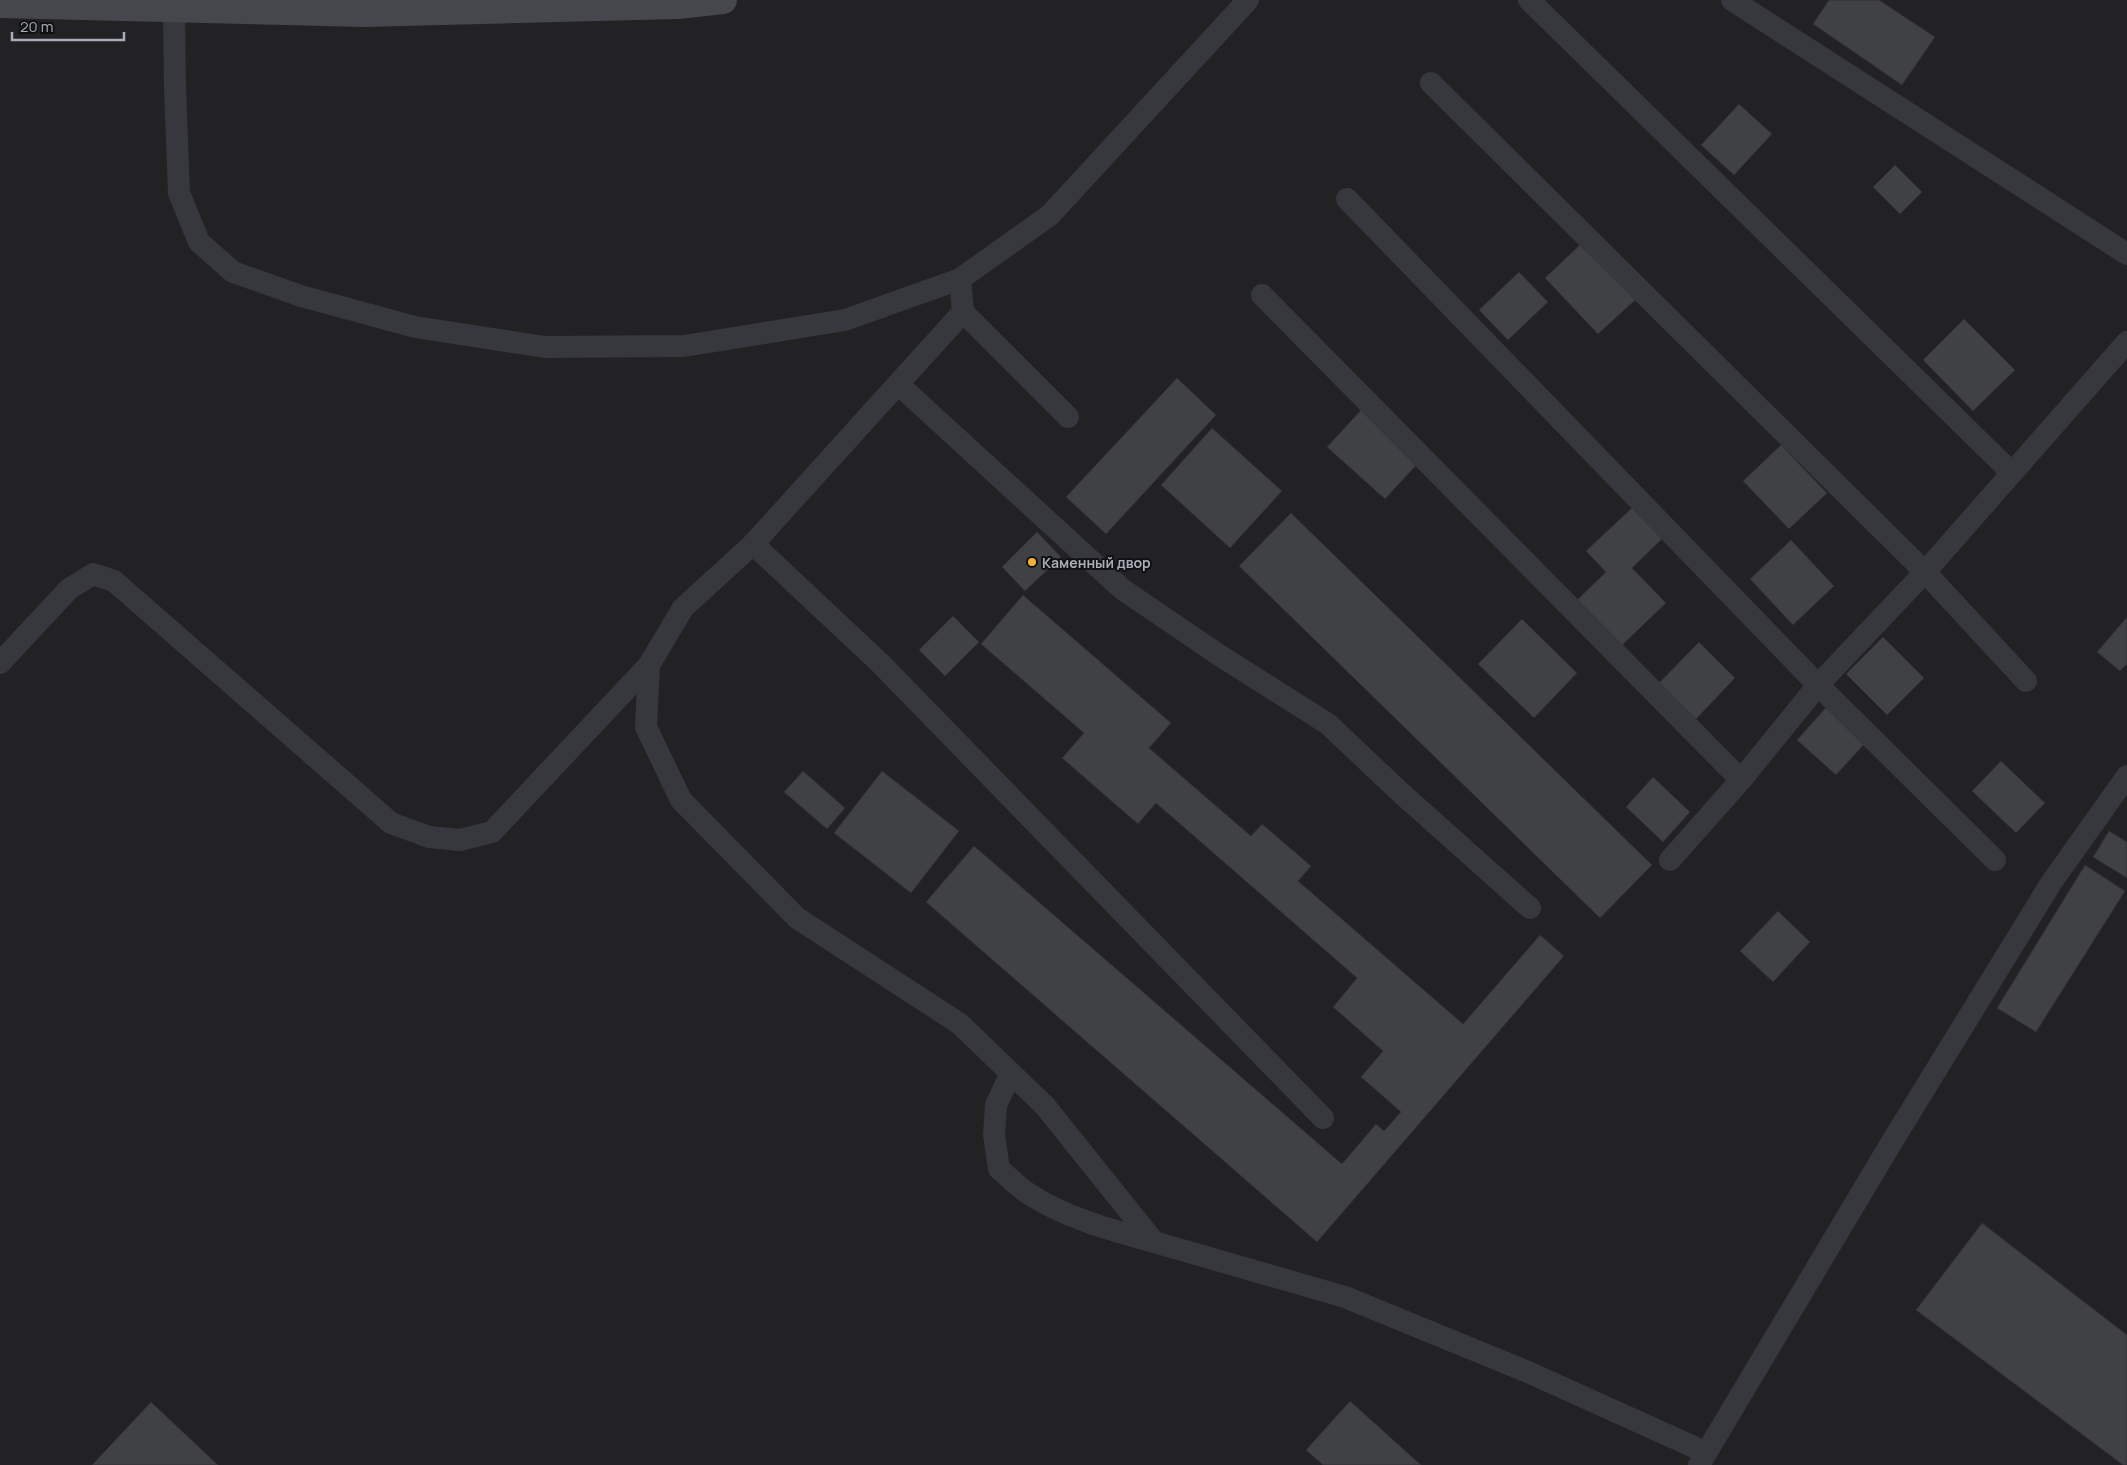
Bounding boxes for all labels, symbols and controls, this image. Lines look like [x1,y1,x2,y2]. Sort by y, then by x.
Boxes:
scale bar [12,10,125,42]
text: 20 m [20,16,53,37]
place label: Каменный двор [1042,553,1151,572]
marker: Каменный двор [1026,556,1038,568]

